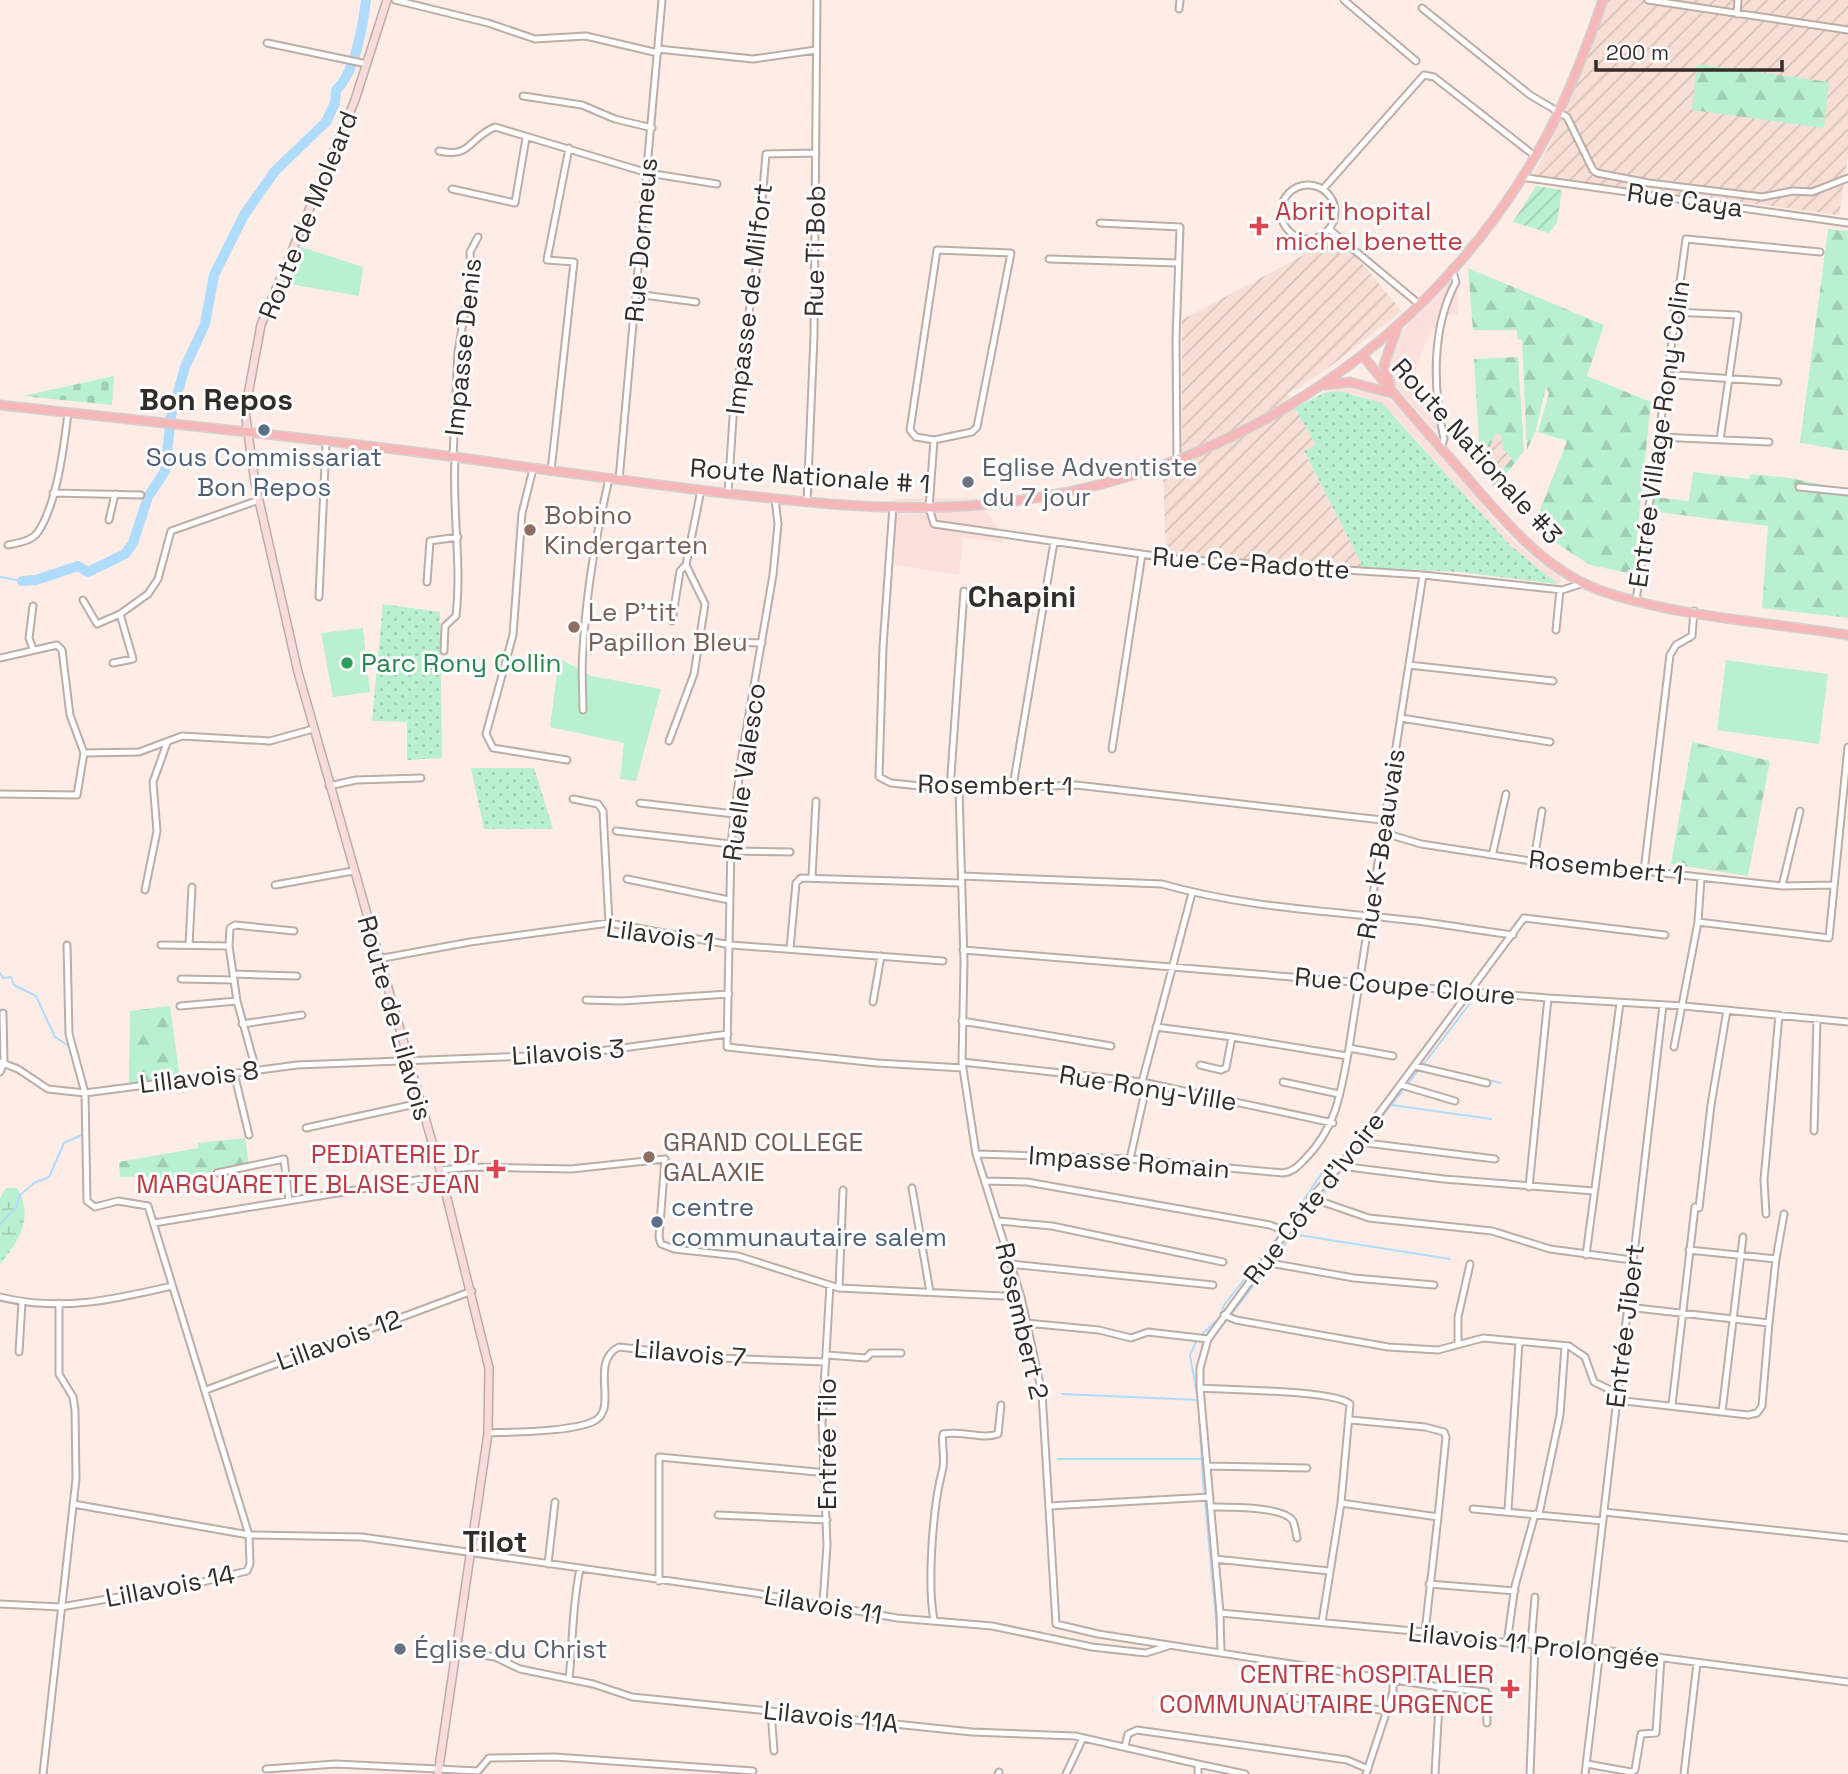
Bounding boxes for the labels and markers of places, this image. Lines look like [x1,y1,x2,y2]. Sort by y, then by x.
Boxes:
place label: Abrit hopital michel benette [1275,194,1463,258]
marker: Abrit hopital michel benette [1249,216,1269,236]
marker: Sous Commissariat Bon Repos [256,422,272,438]
place label: Sous Commissariat Bon Repos [146,440,382,504]
place label: Eglise Adventiste du 7 jour [982,450,1198,514]
marker: Eglise Adventiste du 7 jour [960,474,976,490]
place label: Bobino Kindergarten [544,498,708,562]
marker: Bobino Kindergarten [522,522,538,538]
place label: Le P'tit Papillon Bleu [588,595,748,659]
marker: Le P'tit Papillon Bleu [566,619,582,635]
place label: Parc Rony Collin [361,646,561,680]
marker: Parc Rony Collin [339,655,355,671]
place label: GRAND COLLEGE GALAXIE [663,1125,863,1189]
place label: PEDIATERIE Dr MARGUARETTE BLAISE JEAN [136,1137,480,1201]
marker: GRAND COLLEGE GALAXIE [641,1149,657,1165]
marker: PEDIATERIE Dr MARGUARETTE BLAISE JEAN [486,1159,506,1179]
place label: centre communautaire salem [671,1190,947,1254]
marker: centre communautaire salem [649,1214,665,1230]
place label: Église du Christ [414,1632,607,1666]
marker: Église du Christ [392,1641,408,1657]
place label: CENTRE hOSPITALIER COMMUNAUTAIRE URGENCE [1159,1657,1494,1721]
marker: CENTRE hOSPITALIER COMMUNAUTAIRE URGENCE [1500,1679,1520,1699]

